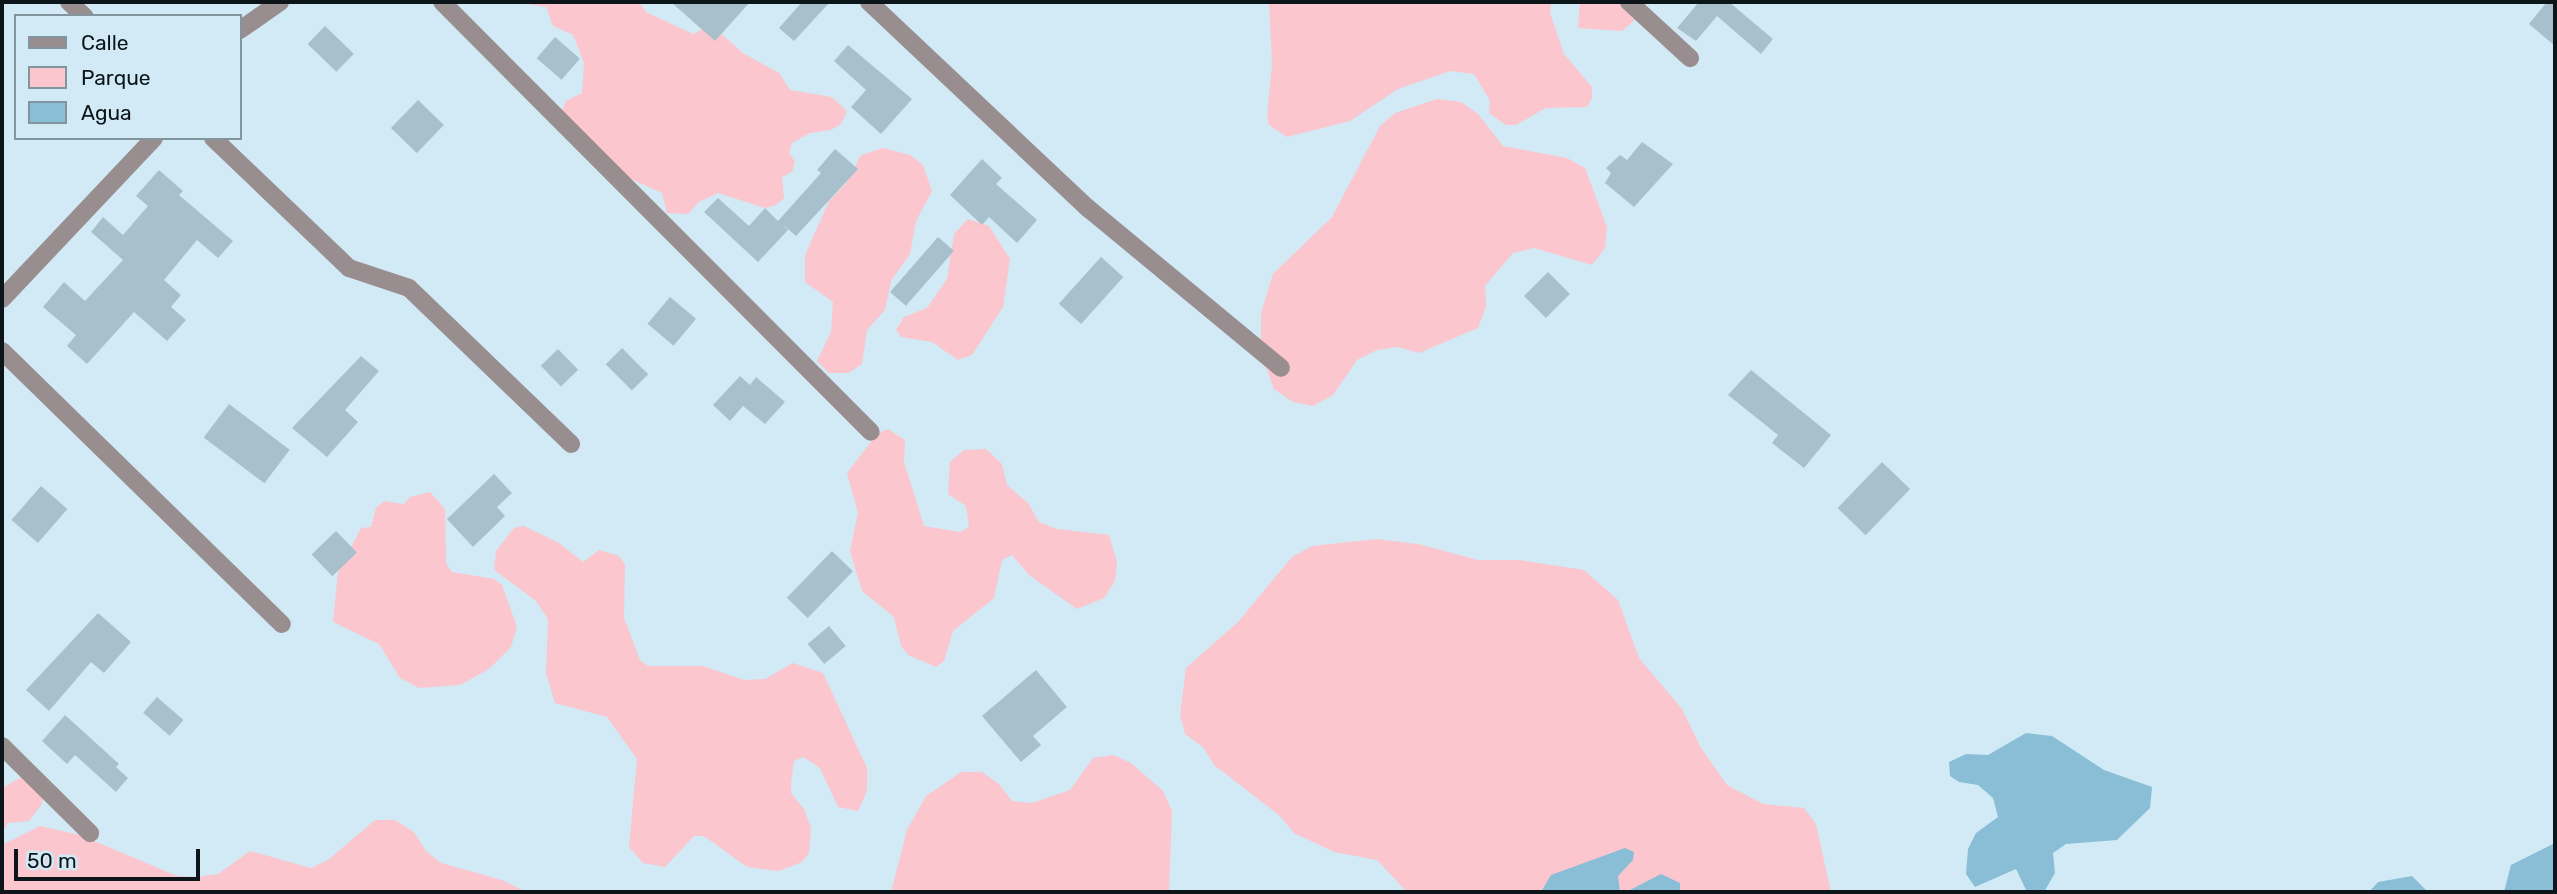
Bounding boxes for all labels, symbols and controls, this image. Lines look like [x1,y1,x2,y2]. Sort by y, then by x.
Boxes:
legend [14,14,242,140]
text: Calle [81,30,129,55]
text: Parque [81,65,151,90]
text: Agua [81,100,132,125]
scale bar [18,834,203,878]
text: 50 m [27,848,77,873]

